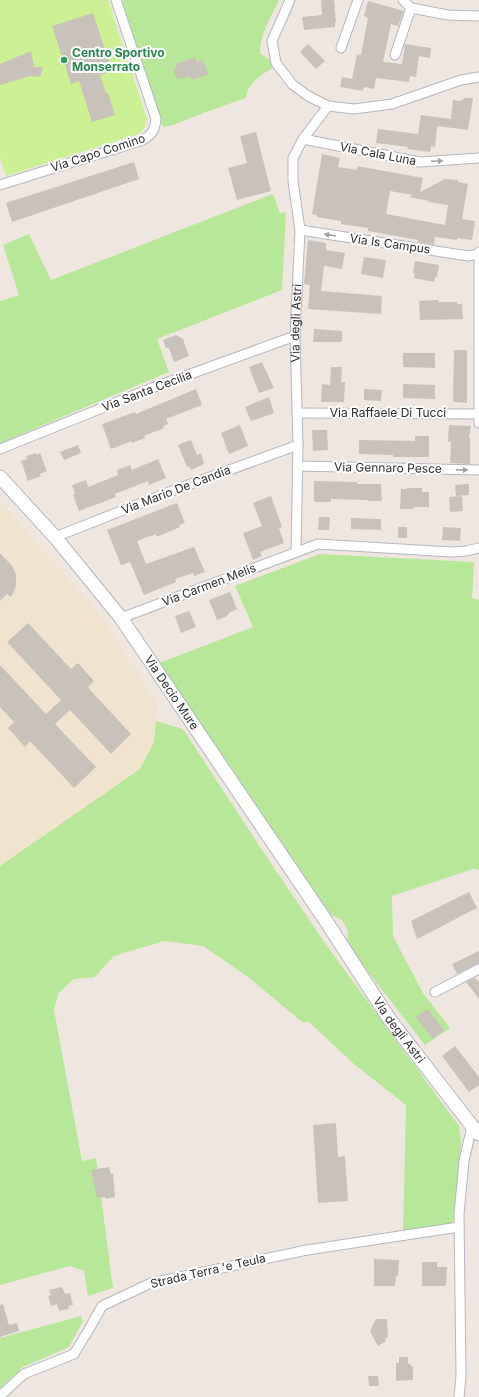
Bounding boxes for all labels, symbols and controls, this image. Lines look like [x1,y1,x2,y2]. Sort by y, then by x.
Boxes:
place label: Centro Sportivo Monserrato [72,45,165,74]
marker: Centro Sportivo Monserrato [59,55,69,65]
street label: Via Capo Comino [49,130,147,175]
street label: Via Cala Luna [339,139,418,168]
one-way arrow [431,158,444,164]
street label: Via Is Campus [349,230,431,257]
one-way arrow [324,232,336,238]
street label: Via degli Astri [287,283,304,362]
street label: Via Santa Cecilia [100,367,194,415]
street label: Via Raffaele Di Tucci [330,405,446,420]
street label: Via Gennaro Pesce [334,459,442,476]
street label: Via Mario De Candia [119,462,233,517]
one-way arrow [456,467,469,473]
street label: Via Carmen Melis [160,560,258,609]
street label: Via Decio Mure [141,652,202,732]
street label: Via degli Astri [370,994,429,1066]
street label: Strada Terra 'e Teula [149,1250,267,1291]

